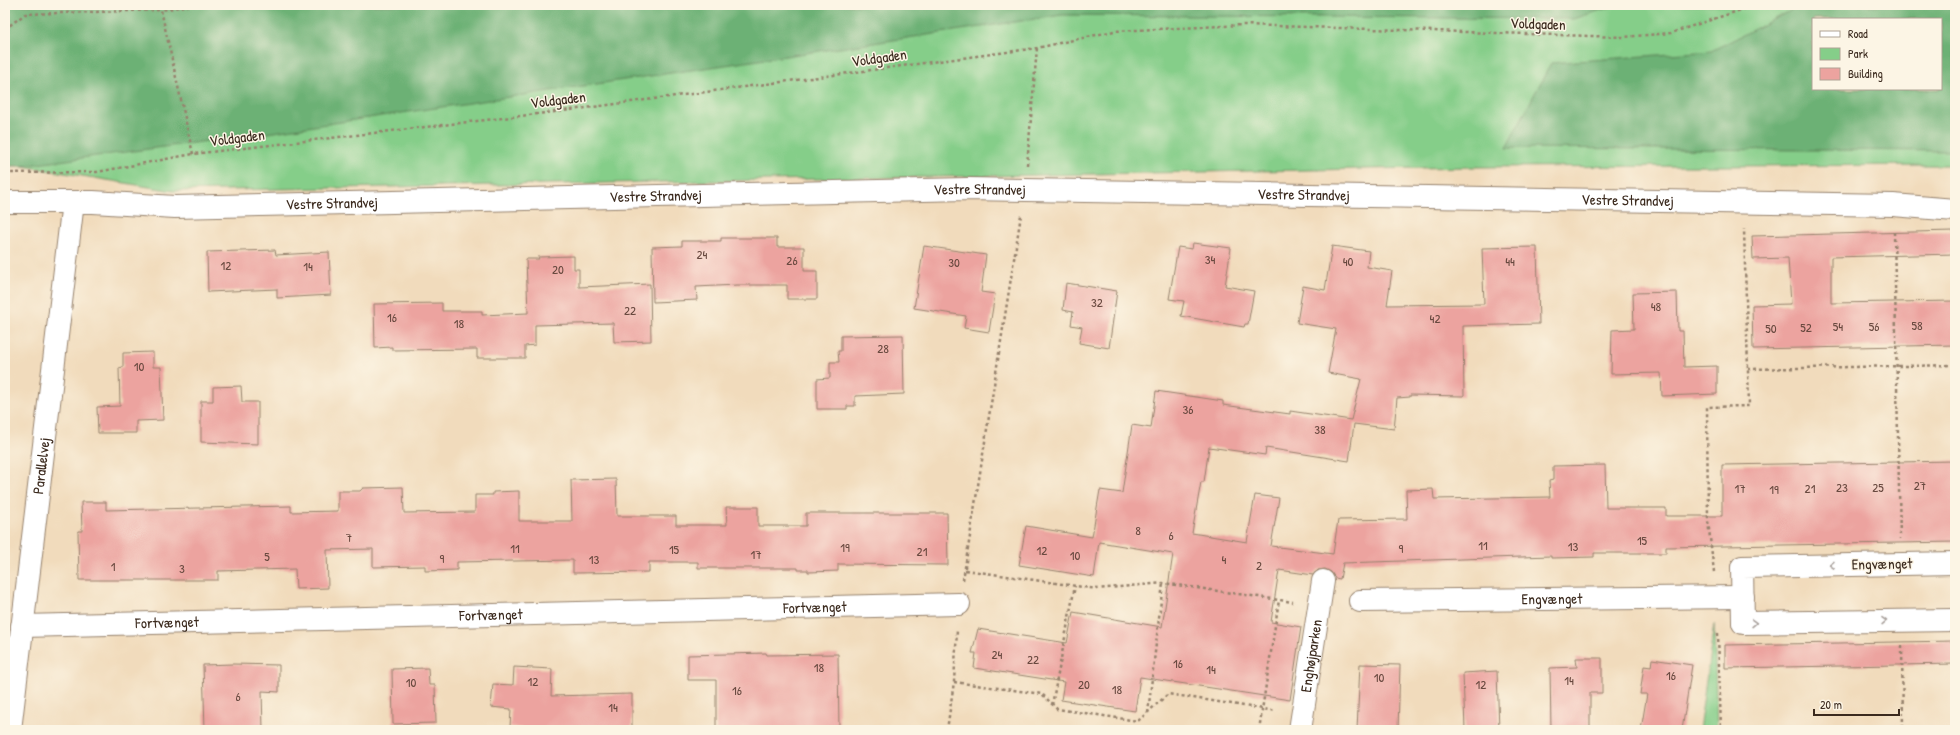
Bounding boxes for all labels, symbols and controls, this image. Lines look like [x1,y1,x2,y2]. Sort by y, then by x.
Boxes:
street label: Voldgaden [1510,12,1566,35]
legend [1812,18,1942,90]
text: Road [1848,25,1868,42]
street label: Voldgaden [850,43,908,72]
text: Park [1848,45,1868,62]
text: Building [1848,65,1883,82]
street label: Voldgaden [529,86,587,113]
street label: Voldgaden [208,124,266,151]
street label: Vestre Strandvej [933,178,1026,200]
street label: Vestre Strandvej [1257,183,1350,206]
street label: Vestre Strandvej [609,184,702,207]
street label: Vestre Strandvej [1581,189,1674,211]
street label: Vestre Strandvej [285,191,378,214]
house number: 24 [697,245,708,263]
house number: 34 [1205,250,1215,268]
house number: 26 [786,251,798,269]
house number: 40 [1343,252,1354,270]
house number: 44 [1505,252,1515,270]
house number: 30 [948,253,960,271]
house number: 12 [221,256,231,274]
house number: 14 [303,257,313,275]
house number: 20 [552,260,564,278]
house number: 32 [1091,293,1103,311]
house number: 48 [1651,297,1662,315]
house number: 22 [624,301,636,319]
house number: 16 [387,308,397,326]
house number: 42 [1430,309,1440,327]
house number: 18 [454,314,465,332]
house number: 58 [1911,316,1923,334]
house number: 54 [1833,317,1843,335]
house number: 56 [1869,317,1879,335]
house number: 52 [1800,318,1812,336]
house number: 50 [1765,319,1777,337]
house number: 28 [877,339,889,357]
house number: 10 [134,357,144,375]
house number: 36 [1182,400,1194,418]
house number: 38 [1314,420,1326,438]
street label: Parallelvej [27,436,55,495]
house number: 27 [1914,476,1926,494]
house number: 23 [1836,478,1848,496]
house number: 25 [1872,478,1884,496]
house number: 17 [1734,479,1746,497]
house number: 21 [1805,479,1816,497]
house number: 19 [1769,480,1779,498]
house number: 8 [1135,521,1141,539]
house number: 6 [1168,526,1174,544]
house number: 7 [346,528,352,546]
house number: 15 [1637,531,1648,549]
house number: 11 [1478,536,1488,554]
house number: 13 [1568,537,1578,555]
house number: 19 [840,538,850,556]
house number: 11 [510,539,520,557]
house number: 9 [1399,539,1404,557]
house number: 15 [669,540,680,558]
house number: 12 [1037,541,1047,559]
house number: 21 [917,542,928,560]
house number: 17 [750,545,762,563]
house number: 10 [1070,546,1080,564]
house number: 5 [264,547,270,565]
house number: 9 [440,549,445,567]
house number: 13 [589,550,599,568]
house number: 4 [1222,550,1227,568]
street label: Engvænget [1851,552,1913,575]
house number: 2 [1256,556,1262,574]
house number: 1 [111,557,116,575]
house number: 3 [179,559,185,577]
one-way arrow [1829,561,1835,569]
street label: Engvænget [1521,588,1583,609]
street label: Fortvænget [782,596,848,618]
street label: Fortvænget [458,603,524,626]
street label: Fortvænget [134,611,200,633]
one-way arrow [1881,617,1887,625]
street label: Enghøjparken [1295,618,1327,694]
one-way arrow [1751,619,1757,627]
house number: 24 [992,645,1003,663]
house number: 22 [1027,650,1039,668]
house number: 16 [1173,654,1183,672]
house number: 18 [814,658,825,676]
house number: 14 [1206,660,1216,678]
house number: 16 [1666,666,1676,684]
house number: 10 [1374,668,1384,686]
house number: 14 [1564,671,1574,689]
house number: 12 [528,672,538,690]
house number: 10 [406,673,416,691]
house number: 20 [1078,675,1090,693]
house number: 12 [1476,675,1486,693]
house number: 18 [1112,680,1123,698]
house number: 16 [732,681,742,699]
house number: 6 [235,687,241,705]
scale bar [1814,691,1899,717]
text: 20 m [1820,696,1842,713]
house number: 14 [608,698,618,716]

